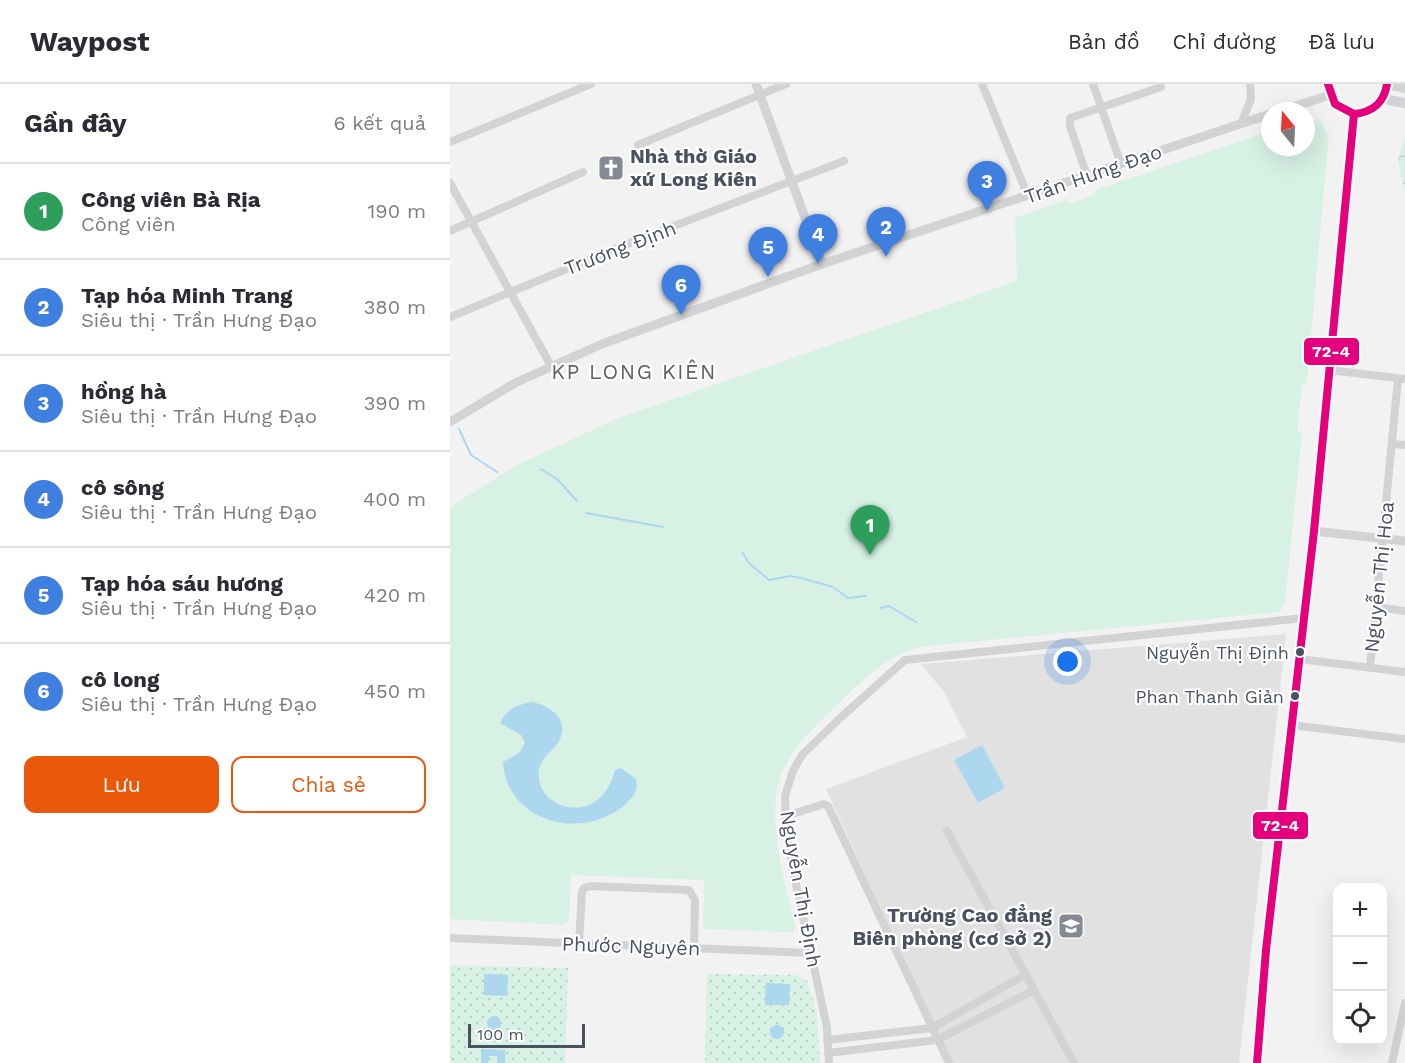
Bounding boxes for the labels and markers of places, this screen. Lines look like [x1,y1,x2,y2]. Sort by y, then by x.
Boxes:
place label: Nhà thờ Giáo xứ Long Kiên [630,144,757,191]
church icon: Nhà thờ Giáo xứ Long Kiên [596,153,626,183]
pin: 3 [968,162,1006,211]
pin: 2 [866,208,906,257]
pin: 4 [798,214,838,264]
pin: 5 [748,228,788,277]
pin: 6 [662,266,700,315]
pin: 1 [850,506,890,555]
place label: Nguyễn Thị Định [1146,642,1289,663]
marker: Nguyễn Thị Định [1294,646,1306,658]
place label: Phan Thanh Giản [1135,686,1284,707]
marker: Phan Thanh Giản [1289,690,1301,702]
place label: Trường Cao đẳng Biên phòng (cơ sở 2) [853,903,1053,950]
school or university icon: Trường Cao đẳng Biên phòng (cơ sở 2) [1056,911,1086,941]

